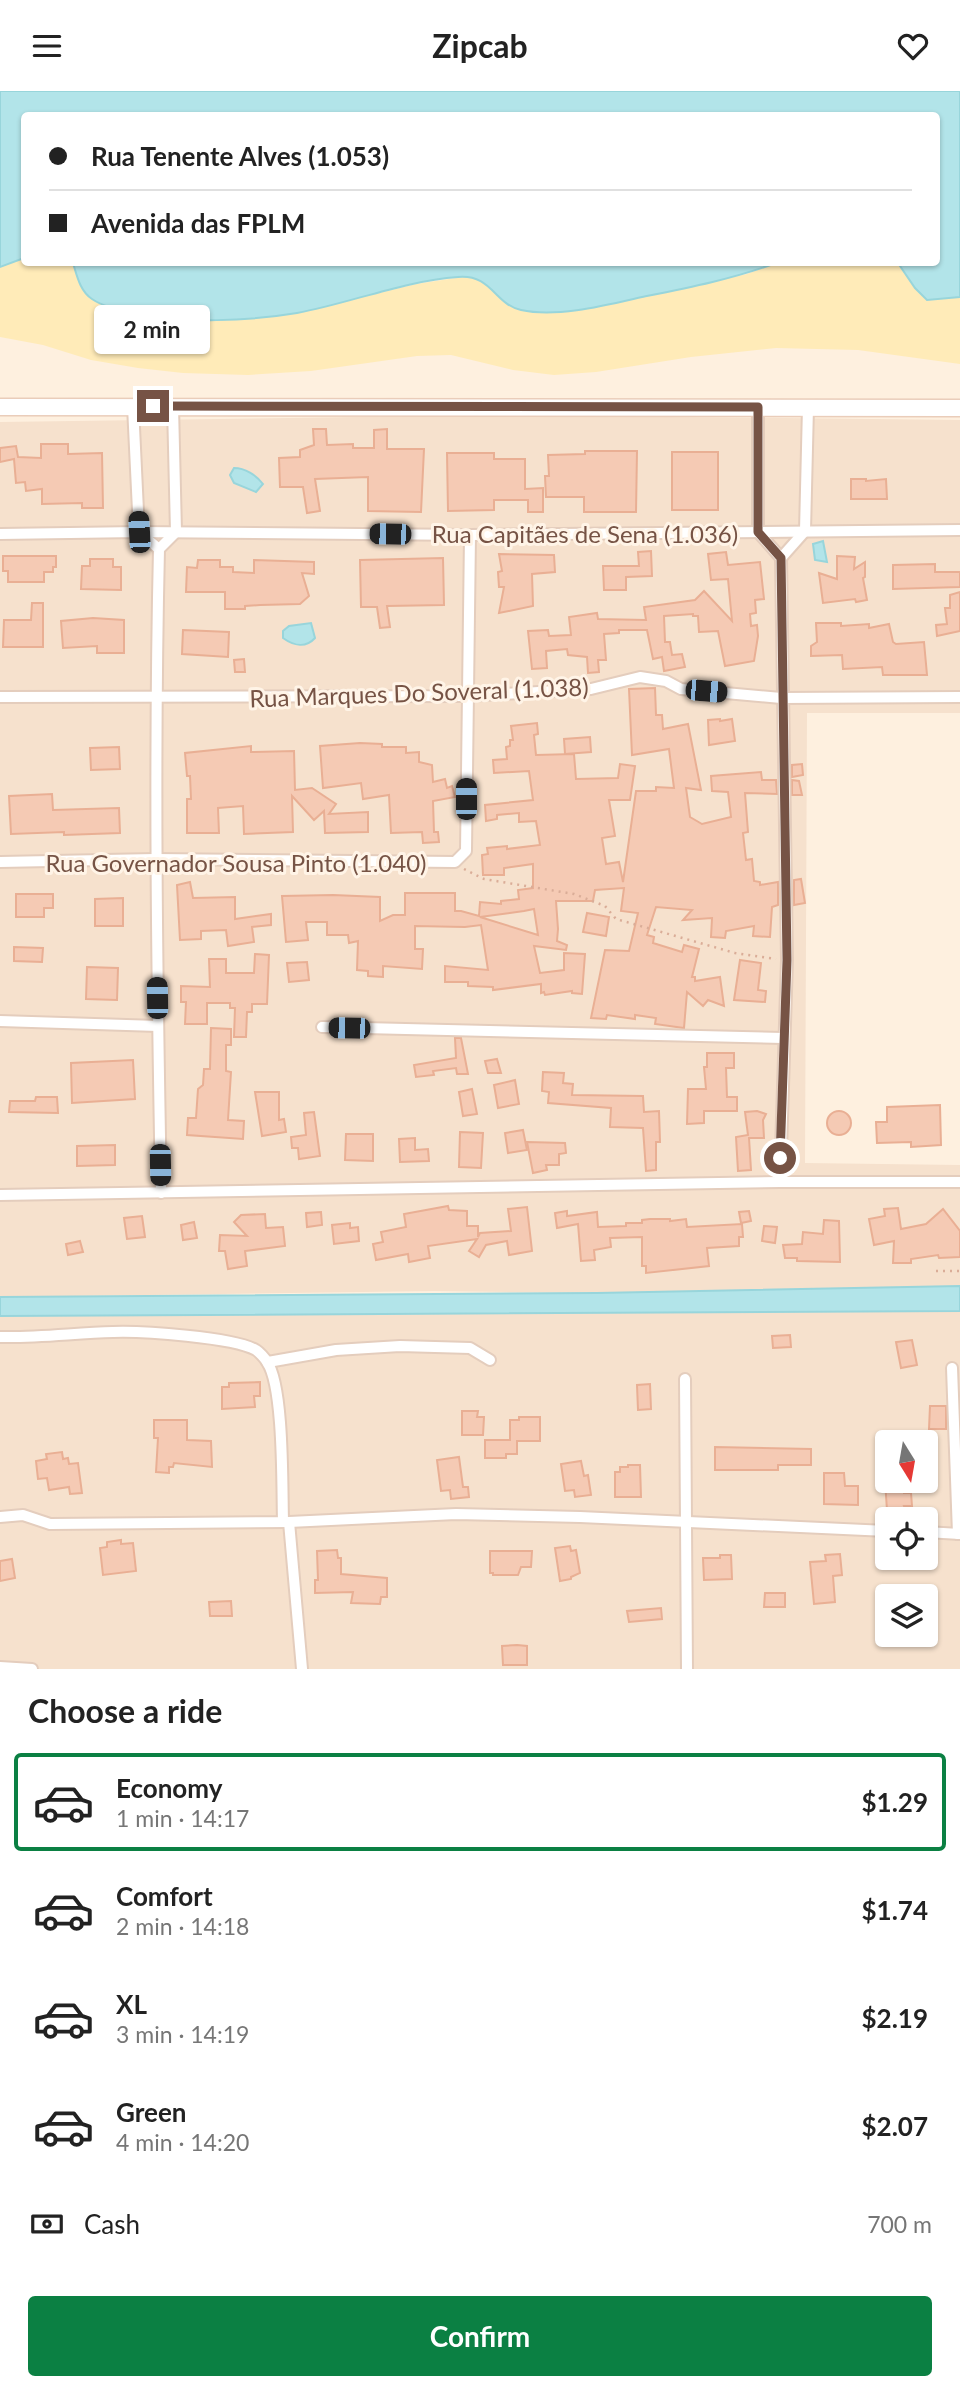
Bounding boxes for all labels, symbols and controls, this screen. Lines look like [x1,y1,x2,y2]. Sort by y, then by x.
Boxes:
text: Zipcab [432,26,528,65]
icon: menu [28,27,66,65]
icon: heart [894,27,932,65]
text: Rua Tenente Alves (1.053) [91,140,389,172]
text: Avenida das FPLM [91,207,305,239]
callout: 2 min [95,305,211,353]
text: 2 min [123,315,181,343]
route end [137,390,169,422]
car [128,510,151,554]
street label: Rua Capitães de Sena (1.036) [432,519,738,548]
car [369,523,412,545]
street label: Rua Marques Do Soveral (1.038) [249,672,589,712]
car [685,679,728,703]
car [456,778,477,820]
street label: Rua Governador Sousa Pinto (1.040) [45,848,427,877]
car [147,977,168,1019]
car [328,1017,371,1039]
route start [764,1142,796,1174]
car [150,1144,171,1186]
north arrow [875,1430,938,1493]
map controls [875,1430,938,1647]
button: locate [875,1507,938,1570]
button: layers [875,1584,938,1647]
text: Choose a ride [28,1691,222,1730]
icon: car [32,1771,95,1834]
text: Economy [116,1772,222,1804]
text: $1.29 [862,1786,928,1818]
text: 1 min · 14:17 [116,1804,249,1832]
icon: car [32,1879,95,1942]
text: Comfort [116,1880,213,1912]
text: $1.74 [862,1894,928,1926]
text: 2 min · 14:18 [116,1912,249,1940]
icon: car [32,1987,95,2050]
text: XL [116,1988,147,2020]
text: $2.19 [862,2002,928,2034]
text: 3 min · 14:19 [116,2020,249,2048]
icon: car [32,2095,95,2158]
text: Green [116,2096,186,2128]
text: $2.07 [862,2110,928,2142]
text: 4 min · 14:20 [116,2128,249,2156]
icon: cash [28,2205,66,2243]
text: Cash [84,2208,140,2240]
text: 700 m [867,2210,932,2238]
button: Confirm [28,2296,932,2376]

